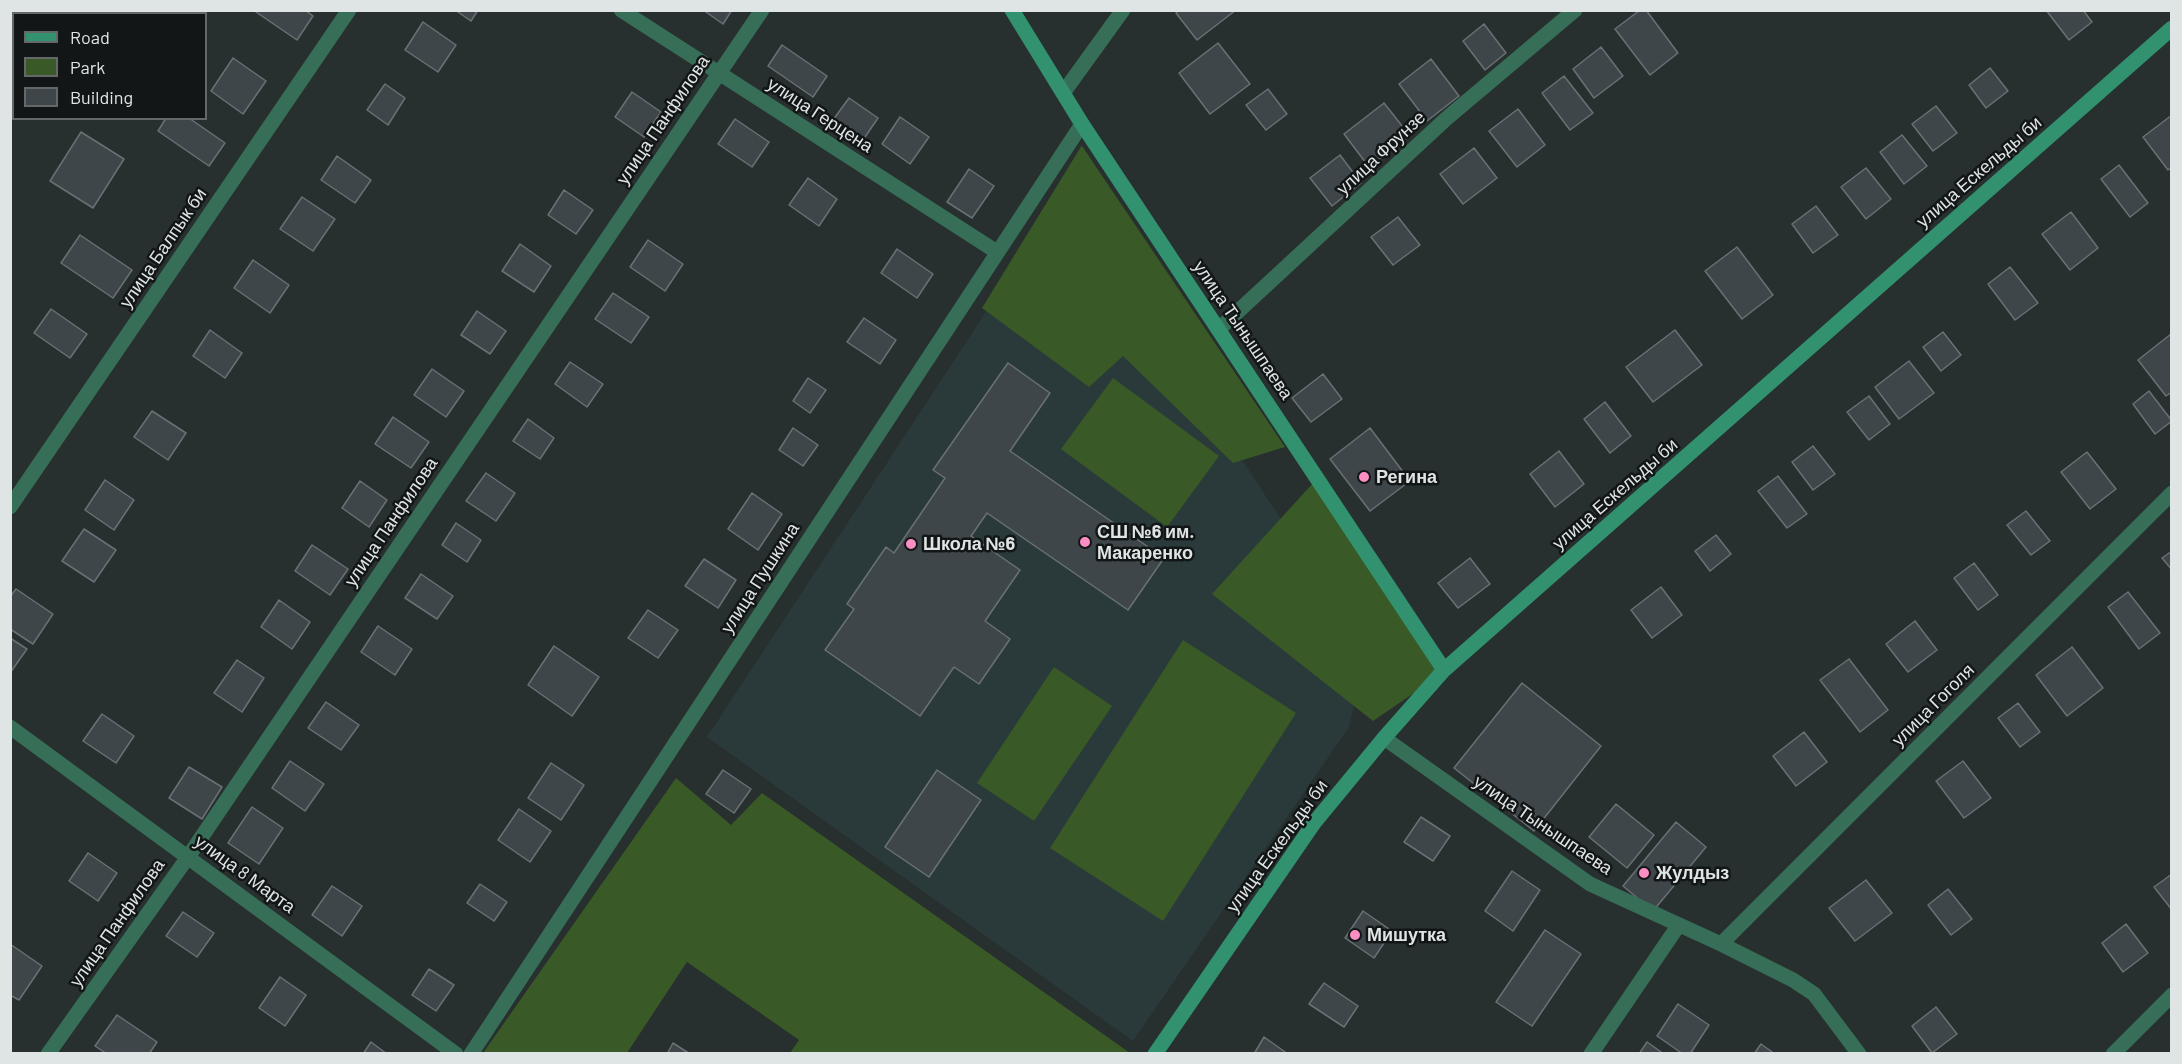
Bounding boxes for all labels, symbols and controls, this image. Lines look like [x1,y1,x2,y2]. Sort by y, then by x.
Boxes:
legend [12,12,207,120]
text: Road [70,26,110,48]
street label: улица Панфилова [612,51,714,189]
text: Park [70,56,105,78]
street label: улица Герцена [763,73,877,157]
text: Building [70,86,133,108]
street label: улица Фрунзе [1332,106,1430,200]
street label: улица Ескельды би [1912,112,2046,232]
street label: улица Балпык би [115,184,211,312]
street label: улица Тынышпаева [1189,257,1297,403]
street label: улица Ескельды би [1548,434,1682,554]
street label: улица Панфилова [340,453,442,591]
place label: Регина [1376,466,1437,488]
marker: Регина [1357,470,1371,484]
street label: улица Пушкина [716,519,804,637]
place label: СШ №6 им. Макаренко [1097,521,1194,564]
place label: Школа №6 [923,533,1015,555]
marker: СШ №6 им. Макаренко [1078,535,1092,549]
marker: Школа №6 [904,537,918,551]
street label: улица Гоголя [1887,659,1979,751]
street label: улица Тынышпаева [1470,771,1616,879]
street label: улица Ескельды би [1222,775,1332,917]
street label: улица 8 Марта [191,830,299,918]
street label: улица Панфилова [65,855,169,991]
place label: Жулдыз [1656,862,1729,884]
marker: Жулдыз [1637,866,1651,880]
place label: Мишутка [1367,924,1446,946]
marker: Мишутка [1348,928,1362,942]

